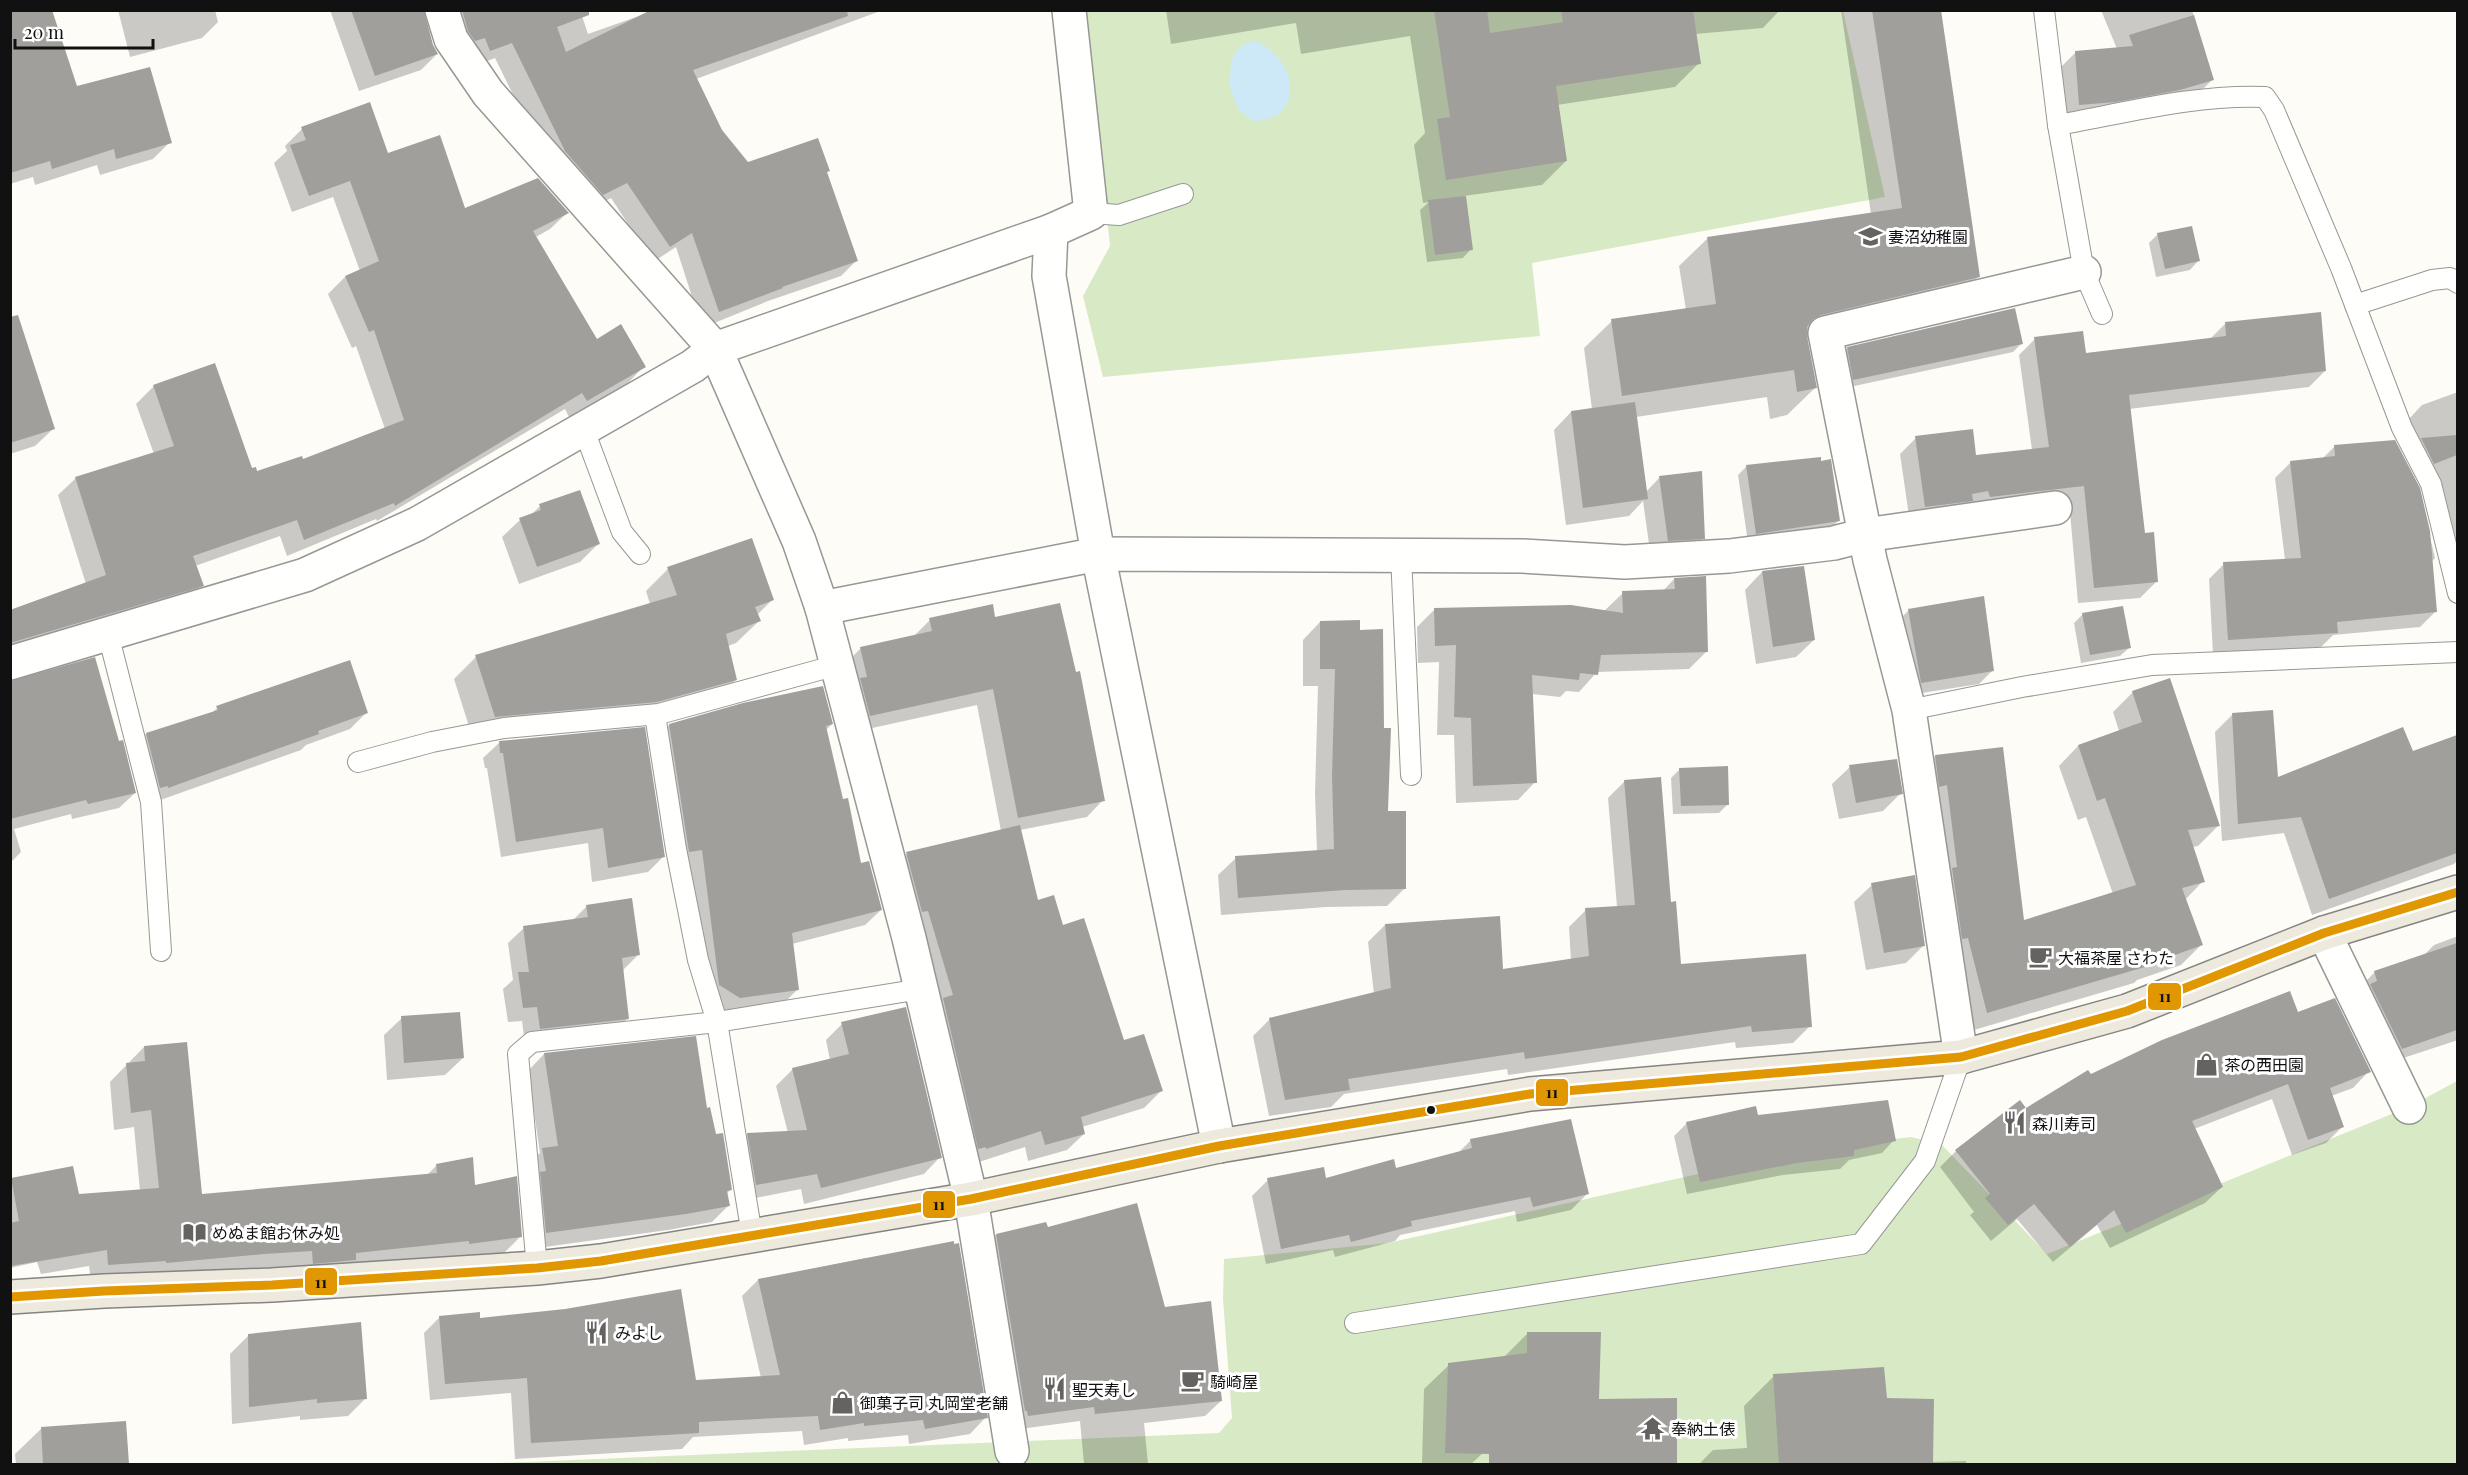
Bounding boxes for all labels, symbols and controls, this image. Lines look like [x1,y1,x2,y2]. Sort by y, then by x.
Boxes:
scale bar [15,12,153,50]
text: 20 m [24,20,64,44]
school or university icon: 妻沼幼稚園 [1857,223,1883,249]
place label: 妻沼幼稚園 [1888,226,1968,247]
cafe icon: 大福茶屋 さわた [2027,944,2053,970]
place label: 大福茶屋 さわた [2058,947,2174,968]
line badge: 11 [2147,982,2182,1011]
text: 11 [2159,985,2171,1006]
shop icon: 茶の西田園 [2193,1051,2219,1077]
place label: 茶の西田園 [2224,1054,2304,1075]
line badge: 11 [1535,1078,1569,1107]
text: 11 [1546,1081,1558,1102]
unlabelled marker [1425,1104,1437,1116]
restaurant icon: 森川寿司 [2001,1110,2027,1136]
place label: 森川寿司 [2032,1113,2096,1134]
line badge: 11 [922,1190,956,1219]
text: 11 [933,1193,945,1214]
library icon: めぬま館お休み処 [181,1219,207,1245]
place label: めぬま館お休み処 [212,1222,340,1243]
line badge: 11 [304,1267,338,1296]
text: 11 [315,1271,327,1292]
restaurant icon: みよし [584,1319,610,1345]
place label: みよし [615,1322,663,1343]
cafe icon: 騎崎屋 [1179,1368,1205,1394]
place label: 騎崎屋 [1210,1371,1258,1392]
restaurant icon: 聖天寿し [1041,1376,1067,1402]
place label: 聖天寿し [1072,1379,1136,1400]
shop icon: 御菓子司 丸岡堂老舗 [829,1389,855,1415]
place label: 御菓子司 丸岡堂老舗 [860,1392,1008,1413]
temple icon: 奉納土俵 [1640,1415,1666,1441]
place label: 奉納土俵 [1671,1418,1735,1439]

